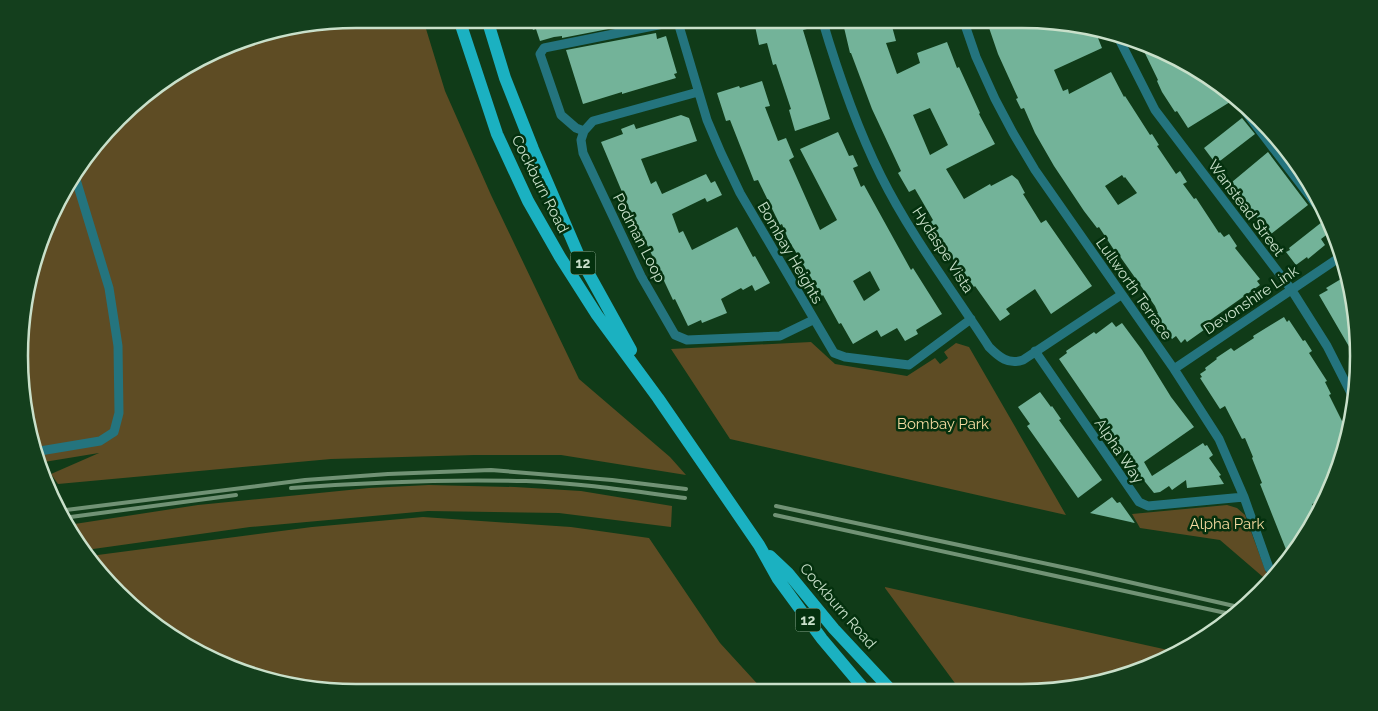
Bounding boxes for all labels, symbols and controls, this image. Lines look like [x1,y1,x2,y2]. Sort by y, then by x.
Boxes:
street label: Cockburn Road [508,132,572,236]
street label: Wanstead Street [1204,156,1288,260]
street label: Podman Loop [609,190,669,286]
street label: Bombay Heights [754,199,826,307]
street label: Hydaspe Vista [909,204,977,296]
street label: Lullworth Terrace [1092,234,1176,344]
road number: 12 [570,252,596,274]
street label: Devonshire Link [1200,262,1302,338]
park label: Bombay Park [897,415,989,433]
street label: Alpha Way [1091,415,1147,487]
park label: Alpha Park [1190,515,1264,533]
street label: Cockburn Road [796,560,880,652]
road number: 12 [796,608,820,632]

